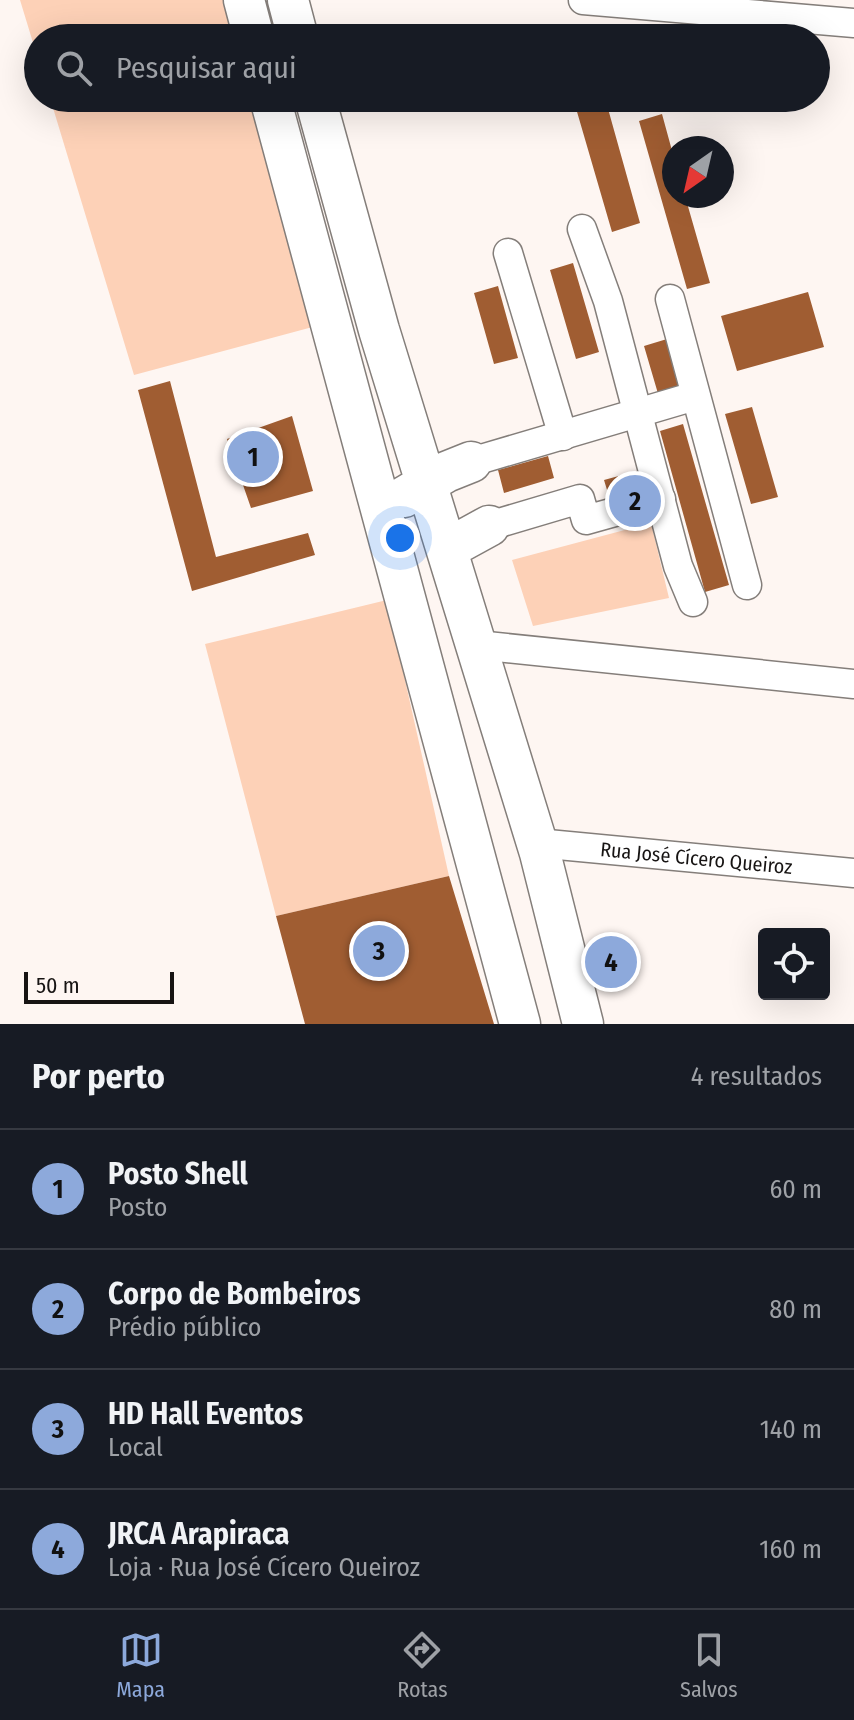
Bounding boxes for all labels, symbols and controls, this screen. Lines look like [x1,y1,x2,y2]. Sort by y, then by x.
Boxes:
search box [24,24,830,112]
icon: search [52,46,96,90]
text: Pesquisar aqui [116,50,297,86]
north arrow [662,136,734,208]
pin: 1 [227,427,279,487]
pin: 2 [609,471,661,531]
your location [380,518,420,558]
street label: Rua José Cícero Queiroz [599,837,793,879]
pin: 3 [353,921,405,981]
map controls [758,928,830,1000]
button: locate [758,928,830,1000]
pin: 4 [585,932,637,992]
scale bar [24,968,174,1004]
text: 50 m [36,972,80,999]
text: Por perto [32,1056,165,1097]
text: 4 resultados [691,1061,822,1092]
text: Posto Shell [108,1156,248,1192]
text: 1 [53,1174,64,1205]
text: 60 m [769,1174,822,1205]
text: Posto [108,1192,167,1223]
text: Corpo de Bombeiros [108,1276,361,1312]
text: 2 [52,1294,64,1325]
text: 80 m [769,1294,822,1325]
text: Prédio público [108,1312,262,1343]
text: HD Hall Eventos [108,1396,303,1432]
text: 3 [52,1414,64,1445]
text: 140 m [760,1414,822,1445]
text: Local [108,1432,163,1463]
text: JRCA Arapiraca [108,1516,290,1552]
text: 4 [51,1534,65,1565]
text: 160 m [759,1534,822,1565]
text: Loja · Rua José Cícero Queiroz [108,1552,420,1583]
tab: Mapa [116,1628,165,1703]
tab: Rotas [397,1628,448,1703]
tab: Salvos [680,1628,738,1703]

